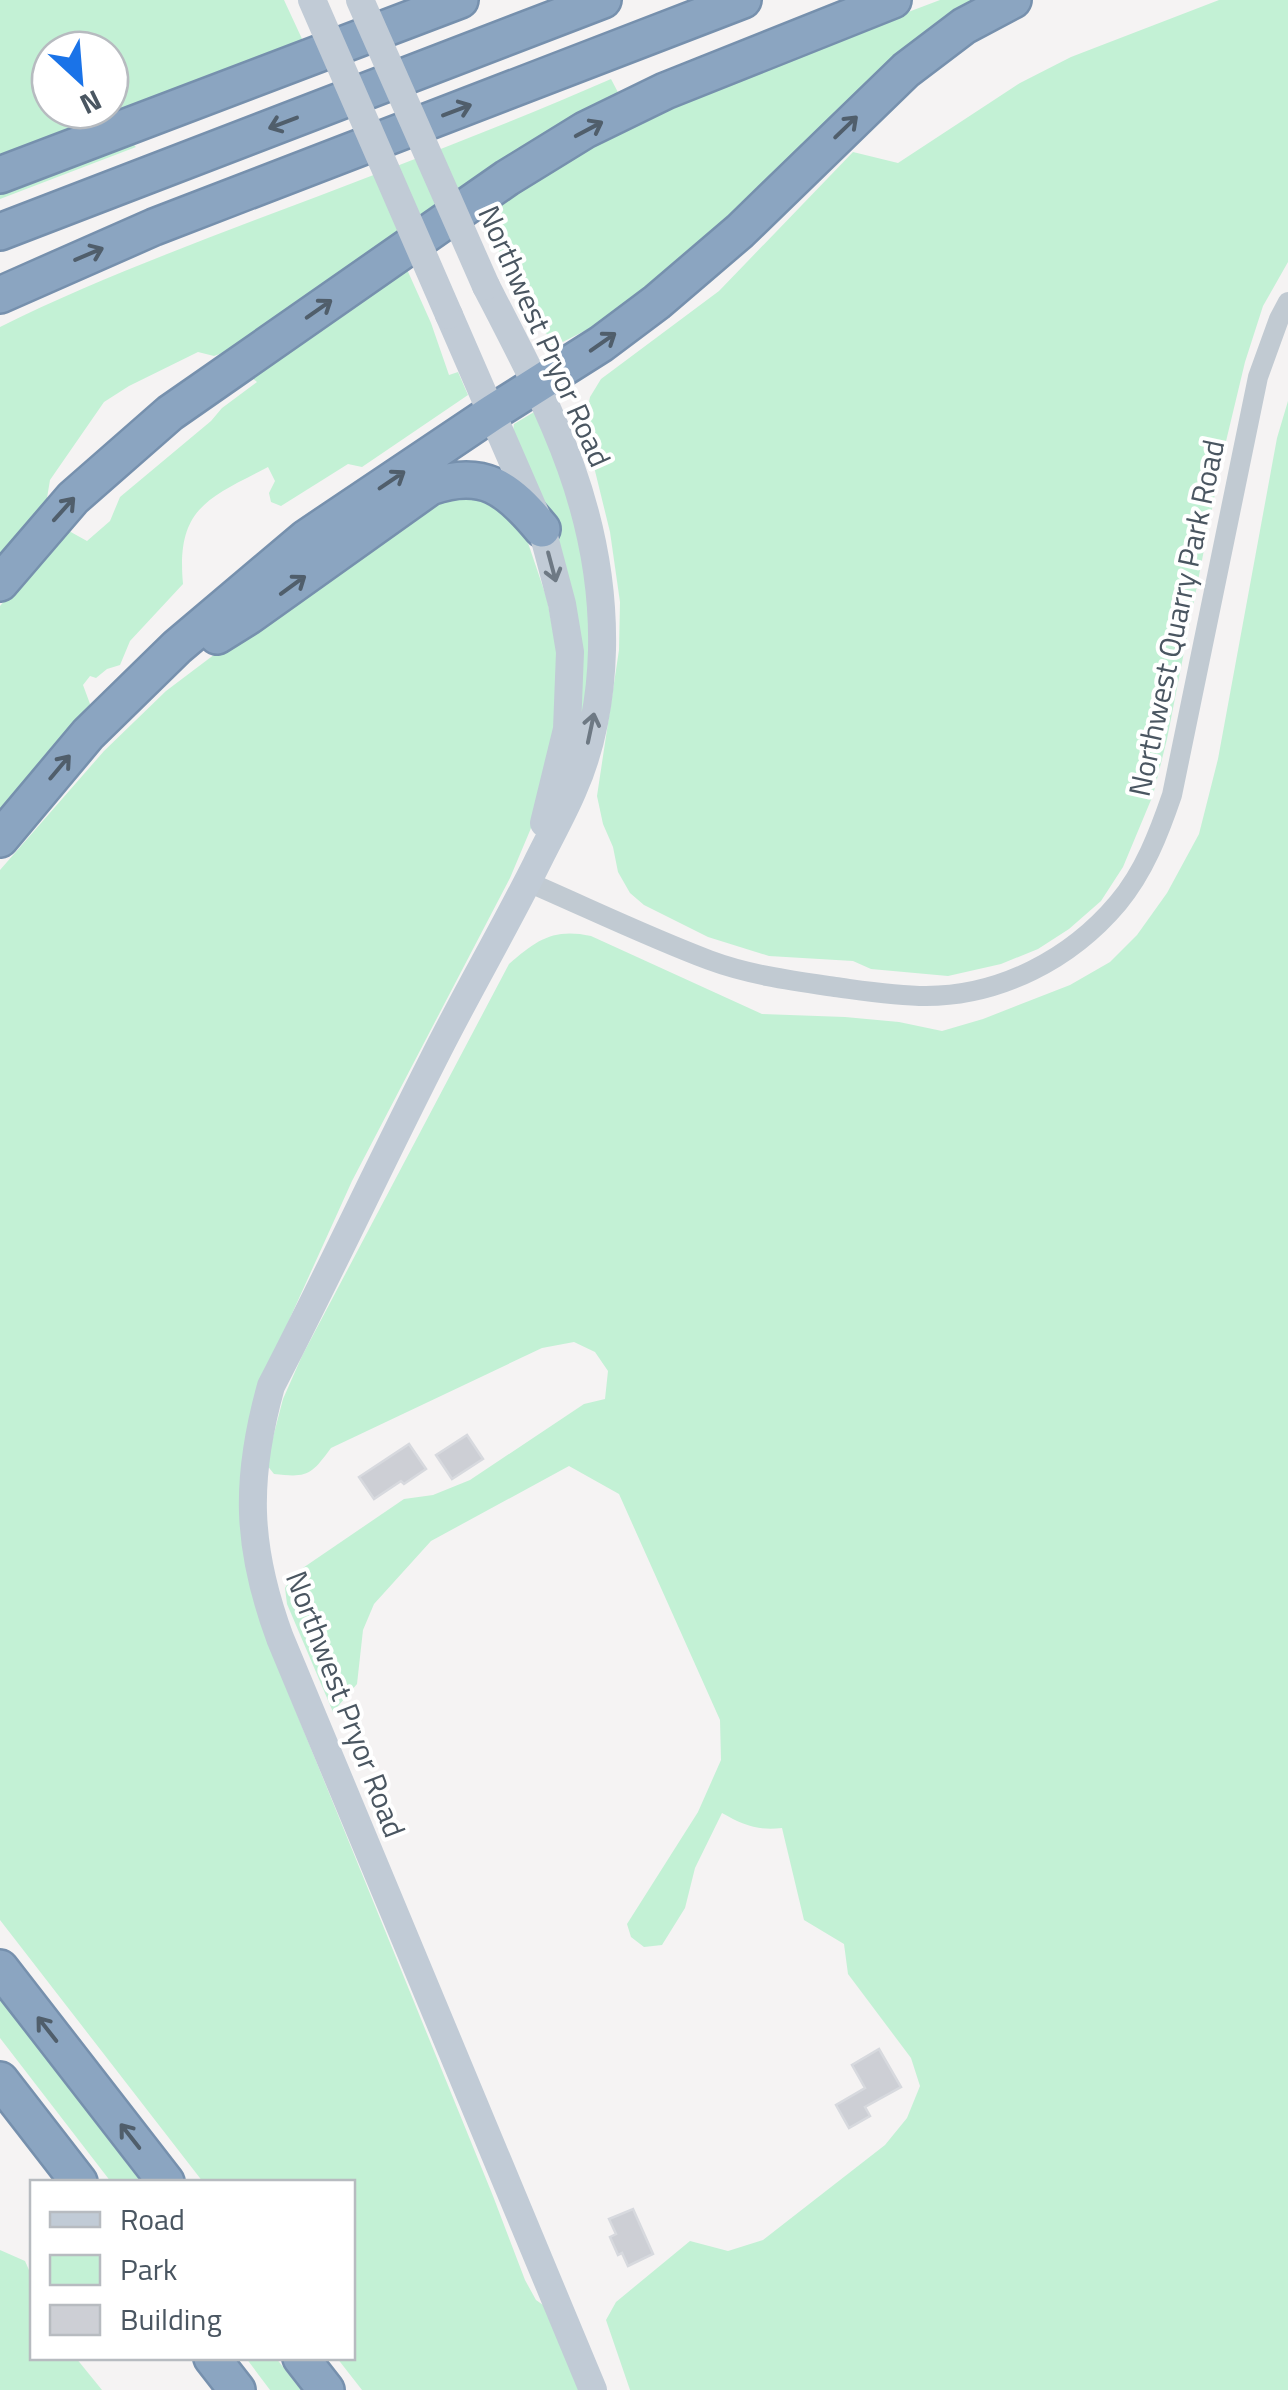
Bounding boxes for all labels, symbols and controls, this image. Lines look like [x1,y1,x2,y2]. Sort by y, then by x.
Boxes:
north arrow [30,30,130,130]
text: N [73,79,109,126]
one-way arrow [441,100,471,118]
one-way arrow [268,115,299,133]
one-way arrow [834,115,858,139]
one-way arrow [574,118,604,138]
street label: Northwest Pryor Road [467,198,623,474]
one-way arrow [73,244,104,262]
one-way arrow [305,299,333,320]
one-way arrow [589,332,617,353]
street label: Northwest Quarry Park Road [1116,436,1236,800]
one-way arrow [377,469,406,490]
one-way arrow [52,497,75,522]
one-way arrow [544,551,562,582]
one-way arrow [279,575,306,596]
one-way arrow [583,713,602,745]
one-way arrow [49,754,71,780]
street label: Northwest Pryor Road [274,1564,418,1844]
one-way arrow [37,2016,58,2043]
one-way arrow [120,2123,141,2150]
legend [30,2180,355,2360]
text: Road [120,2196,185,2242]
text: Park [120,2246,177,2292]
text: Building [120,2296,222,2342]

